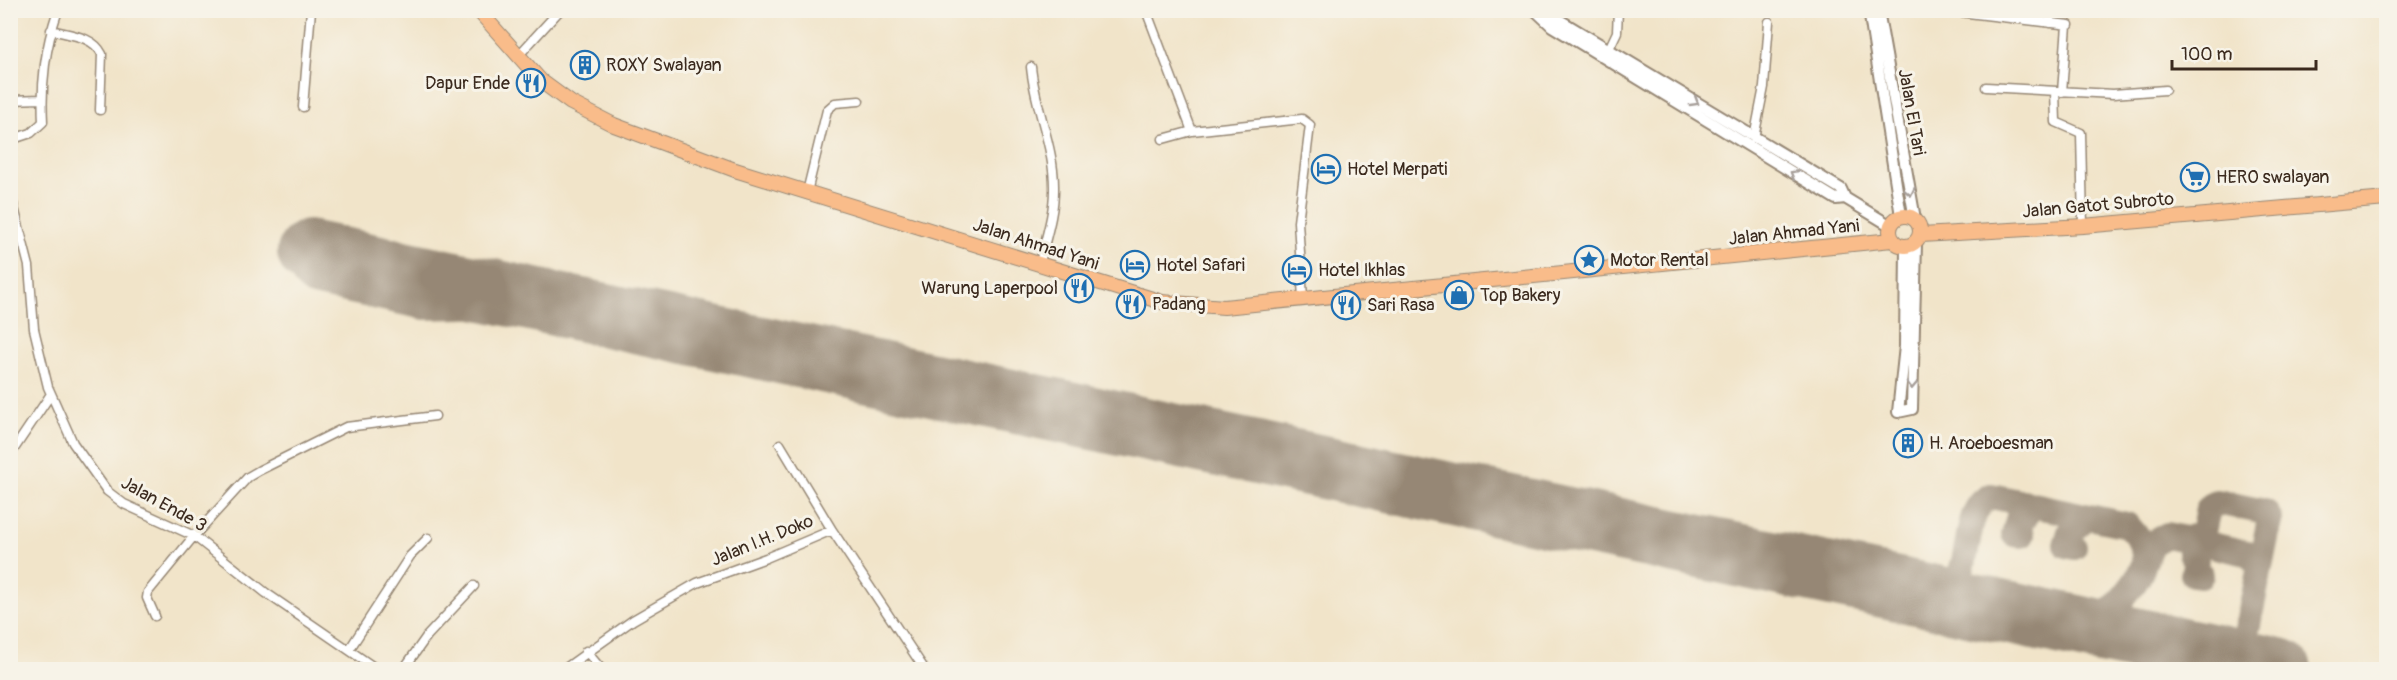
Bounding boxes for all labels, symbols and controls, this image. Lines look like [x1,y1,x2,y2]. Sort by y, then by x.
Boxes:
scale bar [2172,33,2316,71]
text: 100 m [2181,43,2233,66]
building icon: ROXY Swalayan [569,49,601,81]
place label: ROXY Swalayan [606,54,722,77]
restaurant icon: Dapur Ende [515,67,547,99]
street label: Jalan El Tari [1893,67,1930,157]
place label: Dapur Ende [425,72,510,95]
one-way arrow [1689,94,1699,106]
hotel icon: Hotel Merpati [1310,153,1342,185]
place label: Hotel Merpati [1347,158,1447,181]
supermarket icon: HERO swalayan [2179,161,2211,193]
place label: HERO swalayan [2216,166,2329,189]
one-way arrow [1790,169,1800,181]
one-way arrow [1903,187,1916,197]
street label: Jalan Gatot Subroto [2021,187,2175,224]
street label: Jalan Ahmad Yani [970,213,1102,276]
street label: Jalan Ahmad Yani [1728,214,1861,251]
place icon: Motor Rental [1573,244,1605,276]
hotel icon: Hotel Safari [1119,249,1151,281]
place label: Motor Rental [1610,249,1709,272]
place label: Hotel Safari [1156,254,1245,277]
hotel icon: Hotel Ikhlas [1281,254,1313,286]
place label: Hotel Ikhlas [1318,259,1405,282]
restaurant icon: Warung Laperpool [1063,272,1095,304]
place label: Warung Laperpool [921,277,1058,300]
shop icon: Top Bakery [1443,279,1475,311]
place label: Top Bakery [1480,284,1561,307]
restaurant icon: Padang [1115,288,1147,320]
restaurant icon: Sari Rasa [1330,289,1362,321]
place label: Padang [1152,293,1205,316]
place label: Sari Rasa [1367,294,1435,317]
one-way arrow [1906,380,1919,389]
building icon: H. Aroeboesman [1892,427,1924,459]
place label: H. Aroeboesman [1929,432,2053,455]
street label: Jalan Ende 3 [117,471,211,537]
street label: Jalan I.H. Doko [708,509,817,571]

